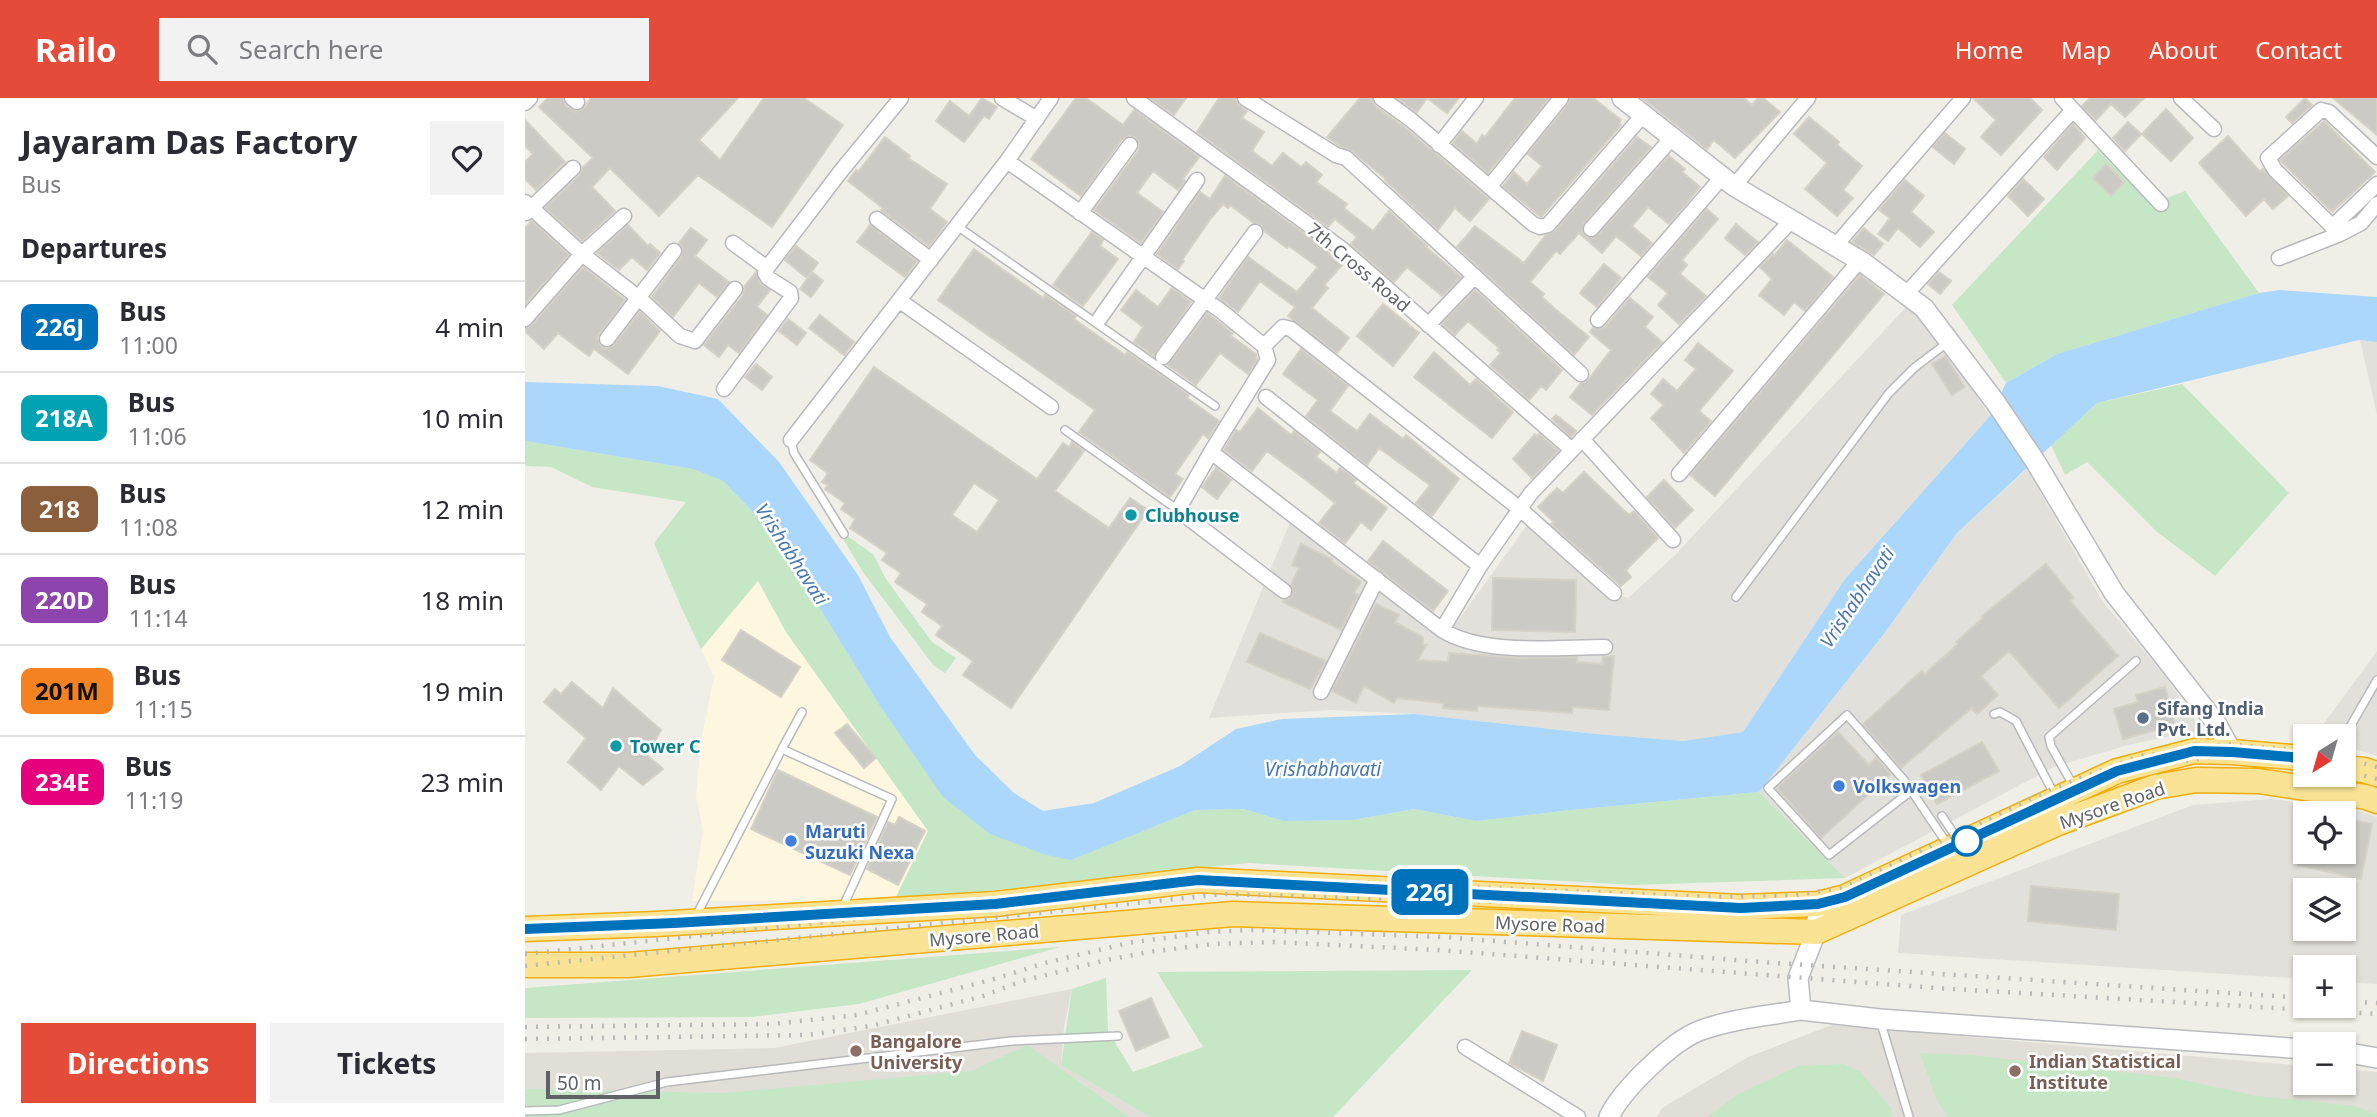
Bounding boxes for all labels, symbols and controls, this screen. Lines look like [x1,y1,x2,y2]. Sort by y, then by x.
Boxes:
search box [159,18,649,81]
text: Railo [35,27,117,72]
icon: search [183,30,221,68]
text: Search here [239,31,383,67]
text: Home [1955,33,2023,66]
text: Map [2061,33,2111,66]
text: About [2149,33,2217,66]
text: Contact [2255,33,2342,66]
text: Jayaram Das Factory [21,119,357,164]
button: heart [430,121,504,195]
text: Bus [21,168,61,200]
street label: 7th Cross Road [1303,217,1415,317]
text: Departures [21,230,167,266]
text: Bus [119,293,166,329]
text: 4 min [435,309,504,345]
text: 226J [35,310,84,343]
text: 11:00 [119,329,178,361]
text: Bus [128,384,175,420]
text: 10 min [420,400,504,436]
text: 218A [35,401,93,434]
text: 11:06 [128,420,187,452]
text: Bus [119,475,166,511]
text: 12 min [420,491,504,527]
text: 218 [39,492,80,525]
water label: Vrishabhavati [749,498,835,611]
place label: Clubhouse [1145,503,1239,527]
marker: Clubhouse [1123,507,1139,523]
text: 11:08 [119,511,178,543]
water label: Vrishabhavati [1814,541,1901,653]
text: Bus [129,566,176,602]
text: 18 min [420,582,504,618]
text: 220D [35,583,94,616]
text: 11:14 [129,602,188,634]
text: Bus [134,657,181,693]
text: 19 min [420,673,504,709]
text: 201M [35,674,99,707]
text: 11:15 [134,693,193,725]
place label: Sifang India Pvt. Ltd. [2157,696,2264,741]
marker: Sifang India Pvt. Ltd. [2135,710,2151,726]
north arrow [2293,724,2355,788]
map controls [2293,724,2356,1095]
place label: Tower C [630,734,700,758]
marker: Tower C [608,738,624,754]
text: Bus [125,748,172,784]
water label: Vrishabhavati [1265,756,1382,782]
text: 23 min [420,764,504,800]
text: 234E [35,765,90,798]
place label: Volkswagen [1853,774,1961,798]
street label: Mysore Road [2056,776,2168,834]
marker: Volkswagen [1831,778,1847,794]
text: 11:19 [125,784,183,816]
button: locate [2293,801,2356,864]
place label: Maruti Suzuki Nexa [805,819,915,864]
unlabelled marker [1952,826,1982,856]
marker: Maruti Suzuki Nexa [783,833,799,849]
line badge: 226J [1381,869,1479,915]
text: 226J [1405,875,1455,908]
button: layers [2293,878,2356,941]
street label: Mysore Road [1495,910,1605,938]
street label: Mysore Road [928,918,1040,952]
button: + [2293,955,2356,1018]
button: Directions [21,1023,256,1103]
button: Tickets [270,1023,504,1103]
place label: Bangalore University [870,1029,963,1074]
button: − [2293,1032,2356,1095]
marker: Bangalore University [848,1043,864,1059]
place label: Indian Statistical Institute [2029,1049,2181,1094]
marker: Indian Statistical Institute [2007,1063,2023,1079]
scale bar [546,1068,660,1100]
text: 50 m [557,1070,601,1096]

